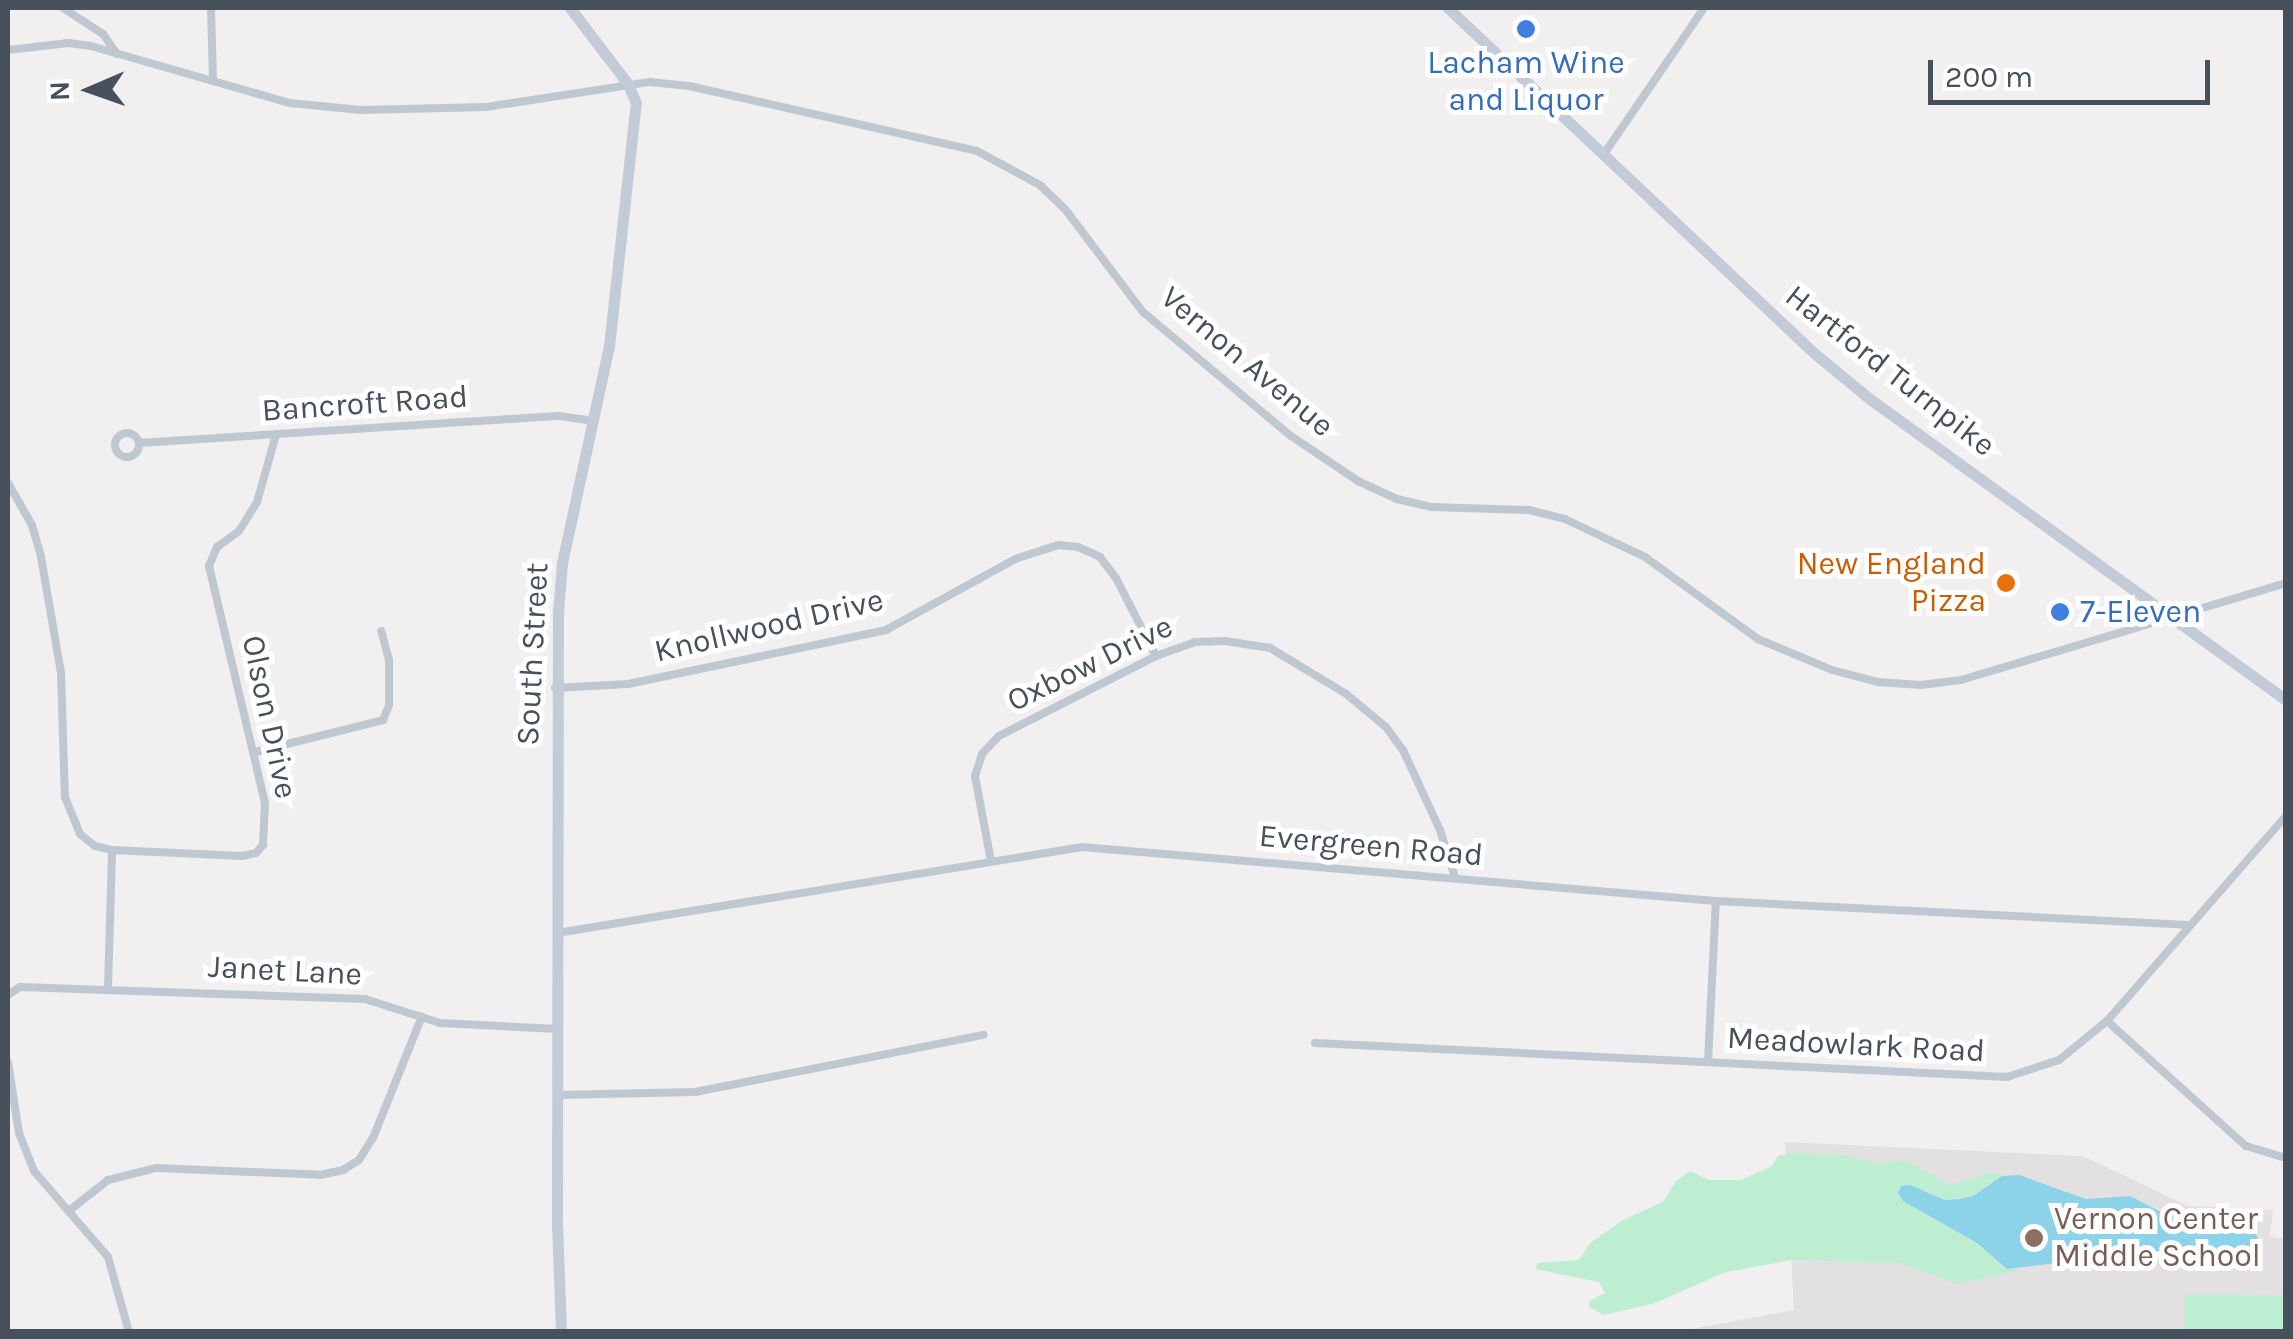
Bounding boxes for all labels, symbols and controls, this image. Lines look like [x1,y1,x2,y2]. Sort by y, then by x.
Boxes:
marker: Lacham Wine and Liquor [1515,18,1537,40]
north arrow [40,40,140,140]
scale bar [1933,40,2216,102]
place label: Lacham Wine and Liquor [1427,45,1625,120]
text: 200 m [1945,59,2033,95]
text: N [43,80,76,102]
street label: Hartford Turnpike [1777,277,2003,465]
street label: Vernon Avenue [1153,279,1341,445]
street label: Bancroft Road [261,378,469,430]
place label: New England Pizza [1797,546,1986,621]
street label: South Street [509,562,557,746]
marker: New England Pizza [1995,572,2017,594]
street label: Knollwood Drive [651,581,887,671]
place label: 7-Eleven [2080,593,2201,631]
marker: 7-Eleven [2049,601,2071,623]
street label: Oxbow Drive [1001,608,1179,720]
street label: Olson Drive [233,632,305,802]
street label: Evergreen Road [1257,817,1485,875]
street label: Janet Lane [207,948,363,994]
street label: Meadowlark Road [1726,1019,1986,1071]
place label: Vernon Center Middle School [2054,1201,2261,1276]
marker: Vernon Center Middle School [2023,1227,2045,1249]

